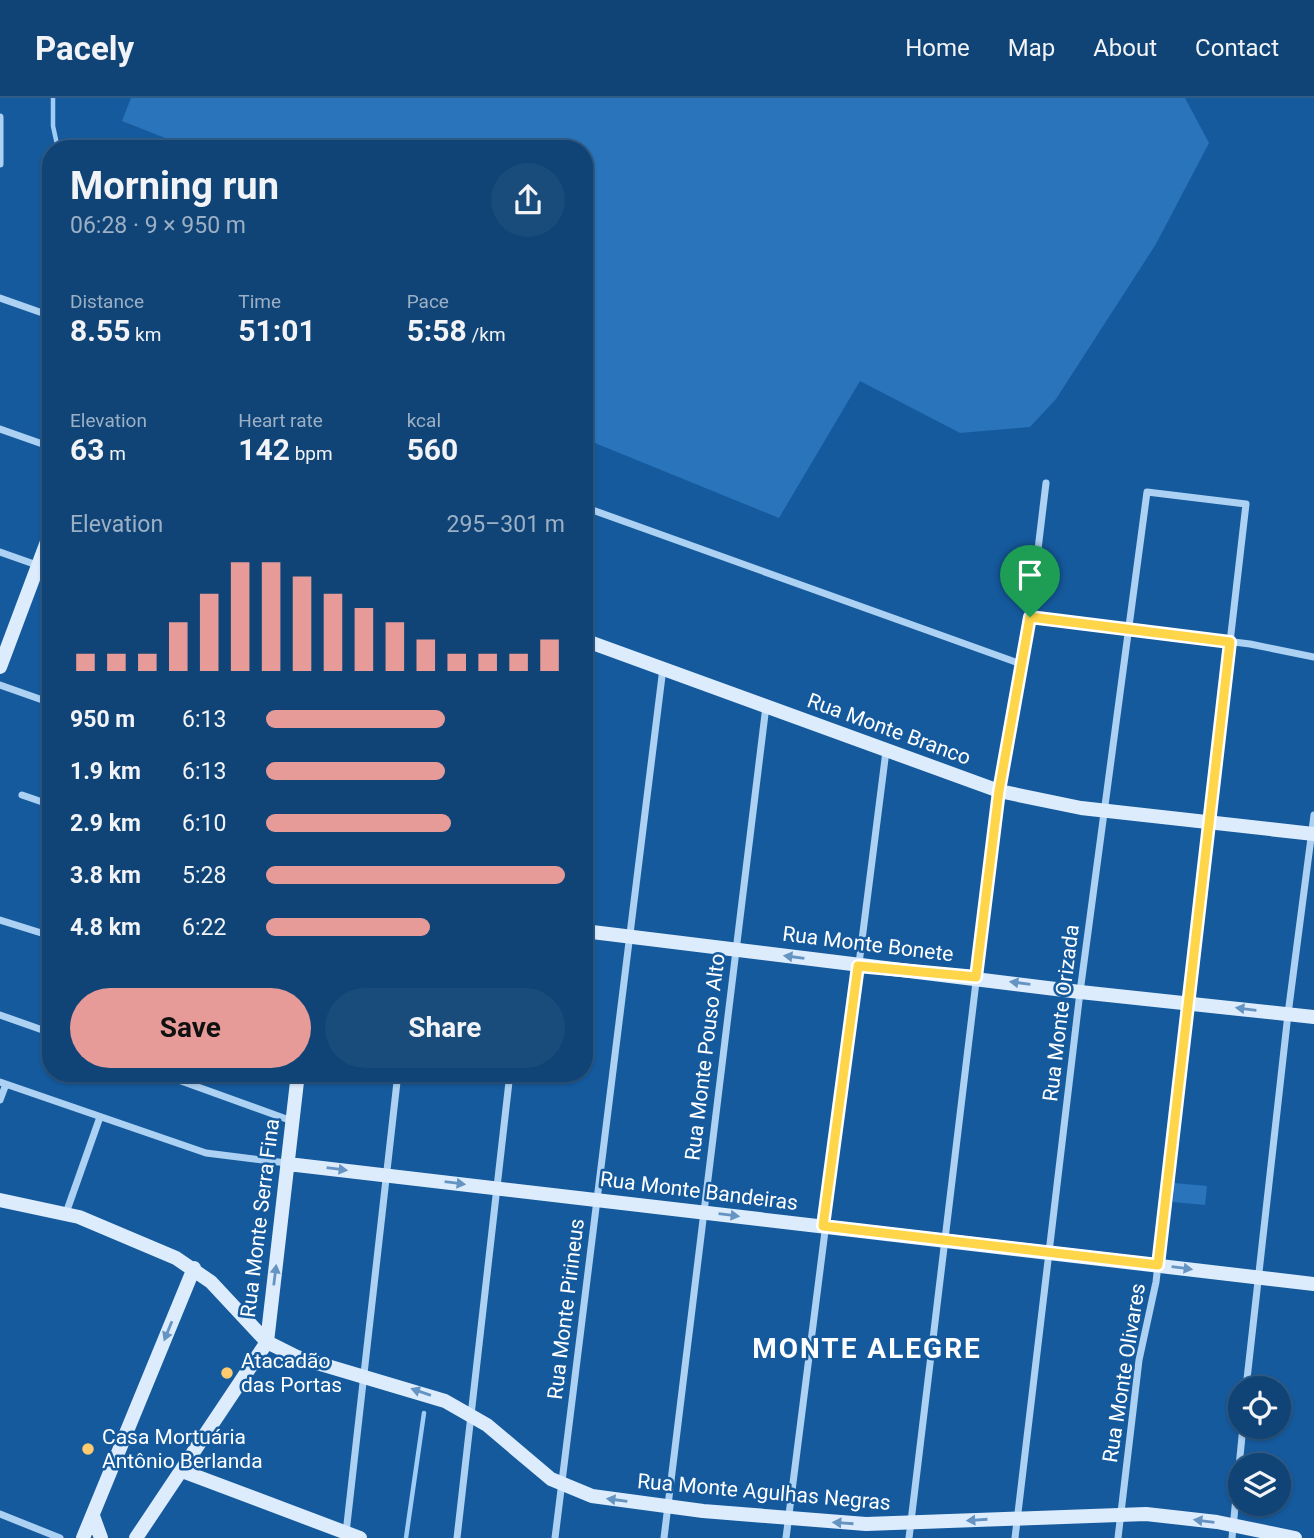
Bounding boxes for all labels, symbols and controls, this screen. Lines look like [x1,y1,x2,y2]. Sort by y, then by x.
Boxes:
text: Pacely [35,29,134,68]
text: Home [905,34,970,62]
text: Map [1008,34,1055,62]
text: About [1093,34,1157,62]
text: Contact [1195,34,1279,62]
button: share [491,163,565,237]
text: Morning run [70,164,279,208]
text: 06:28 · 9 × 950 m [70,212,246,239]
text: Distance [70,290,144,313]
text: Time [238,290,281,313]
text: Pace [407,290,449,313]
text: 8.55 [70,313,130,348]
text: 51:01 [238,313,316,348]
text: 5:58 [407,313,467,348]
text: km [130,323,161,346]
text: /km [467,323,506,346]
text: Elevation [70,409,147,432]
text: Heart rate [238,409,323,432]
text: kcal [407,409,441,432]
text: 63 [70,432,104,467]
text: 142 [238,432,290,467]
text: 560 [407,432,458,467]
text: m [104,442,126,465]
text: bpm [290,442,333,465]
text: Elevation [70,511,163,538]
text: 295–301 m [446,511,565,538]
pin [1000,545,1060,617]
icon: arrive [1011,556,1049,594]
street label: Rua Monte Branco [804,688,974,770]
text: 950 m [70,706,135,733]
text: 6:13 [182,706,226,733]
text: 1.9 km [70,758,141,785]
text: 6:13 [182,758,226,785]
text: 2.9 km [70,810,141,837]
text: 6:10 [182,810,226,837]
text: 3.8 km [70,862,141,889]
text: 5:28 [182,862,226,889]
text: 4.8 km [70,914,141,941]
text: 6:22 [182,914,226,941]
street label: Rua Monte Bonete [781,922,955,966]
street label: Rua Monte Orizada [1038,923,1084,1103]
one-way arrow [783,951,805,962]
street label: Rua Monte Pouso Alto [680,952,730,1162]
one-way arrow [1009,978,1031,989]
button: Save [70,988,311,1068]
button: Share [325,988,565,1068]
one-way arrow [1235,1003,1257,1014]
street label: Rua Monte Serra Fina [236,1117,284,1319]
one-way arrow [326,1164,348,1175]
street label: Rua Monte Bandeiras [599,1167,799,1215]
one-way arrow [444,1178,466,1189]
one-way arrow [718,1210,740,1221]
street label: Rua Monte Pirineus [543,1217,589,1401]
one-way arrow [269,1263,280,1285]
one-way arrow [1171,1263,1193,1274]
street label: Rua Monte Olivares [1098,1282,1150,1464]
one-way arrow [162,1321,173,1342]
district label: MONTE ALEGRE [752,1332,982,1365]
place label: Atacadão das Portas [241,1349,342,1397]
marker: Atacadão das Portas [219,1365,235,1381]
map controls [1228,1376,1291,1516]
button: locate [1228,1376,1291,1439]
one-way arrow [410,1386,431,1397]
place label: Casa Mortuária Antônio Berlanda [102,1425,263,1473]
marker: Casa Mortuária Antônio Berlanda [80,1441,96,1457]
button: layers [1228,1453,1291,1516]
street label: Rua Monte Agulhas Negras [636,1469,892,1515]
one-way arrow [605,1494,627,1505]
one-way arrow [966,1515,988,1526]
one-way arrow [1193,1515,1215,1526]
one-way arrow [832,1517,854,1528]

